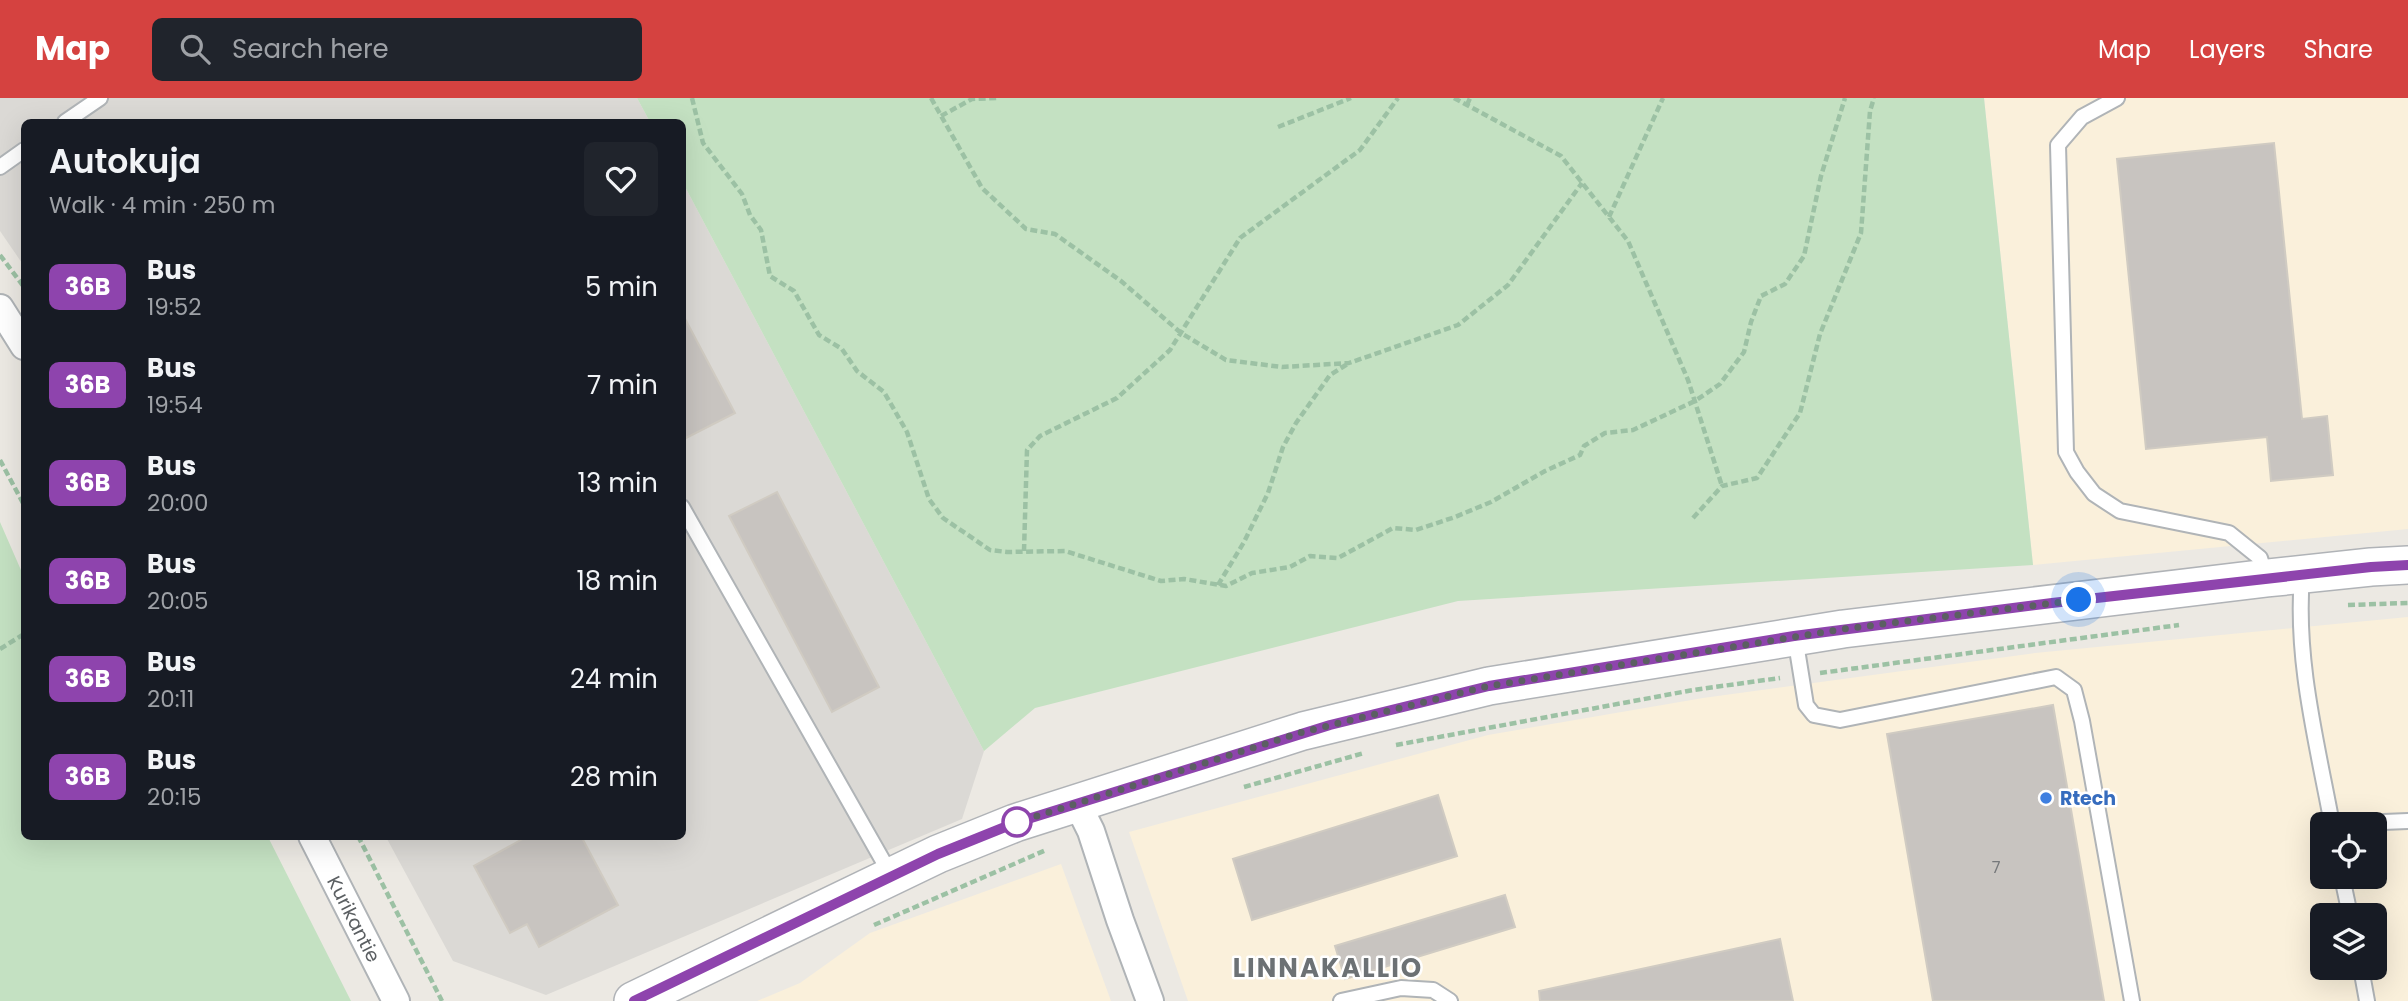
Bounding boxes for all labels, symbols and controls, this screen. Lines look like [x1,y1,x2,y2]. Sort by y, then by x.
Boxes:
search box [152,18,642,81]
text: Map [35,25,110,72]
icon: search [176,30,214,68]
text: Search here [232,31,389,67]
text: Map [2098,33,2151,66]
text: Layers [2189,33,2265,66]
text: Share [2303,33,2373,66]
text: Autokuja [49,138,201,185]
button: heart [584,142,658,216]
text: Walk · 4 min · 250 m [49,189,275,221]
text: Bus [147,252,196,288]
text: 5 min [585,269,658,305]
text: 36B [65,270,110,303]
text: 19:52 [147,291,201,323]
text: Bus [147,350,196,386]
text: 7 min [587,367,658,403]
text: 36B [65,368,110,401]
text: 19:54 [147,389,203,421]
text: Bus [147,448,196,484]
text: 13 min [578,465,658,501]
text: 36B [65,466,110,499]
text: 20:00 [147,487,208,519]
text: Bus [147,546,196,582]
text: 18 min [577,563,658,599]
text: 36B [65,564,110,597]
your location [2061,582,2096,617]
text: 20:05 [147,585,208,617]
text: Bus [147,644,196,680]
text: 24 min [570,661,658,697]
text: 36B [65,662,110,695]
text: 20:11 [147,683,194,715]
text: Bus [147,742,196,778]
text: 28 min [570,759,658,795]
text: 36B [65,760,110,793]
text: 20:15 [147,781,201,813]
place label: Rtech [2060,785,2116,812]
marker: Rtech [2038,790,2054,806]
unlabelled marker [1002,807,1032,837]
map controls [2310,812,2387,980]
button: locate [2310,812,2387,889]
house number: 7 [1992,856,2001,879]
street label: Kurikantie [320,871,387,967]
button: layers [2310,903,2387,980]
district label: LINNAKALLIO [1233,950,1423,986]

